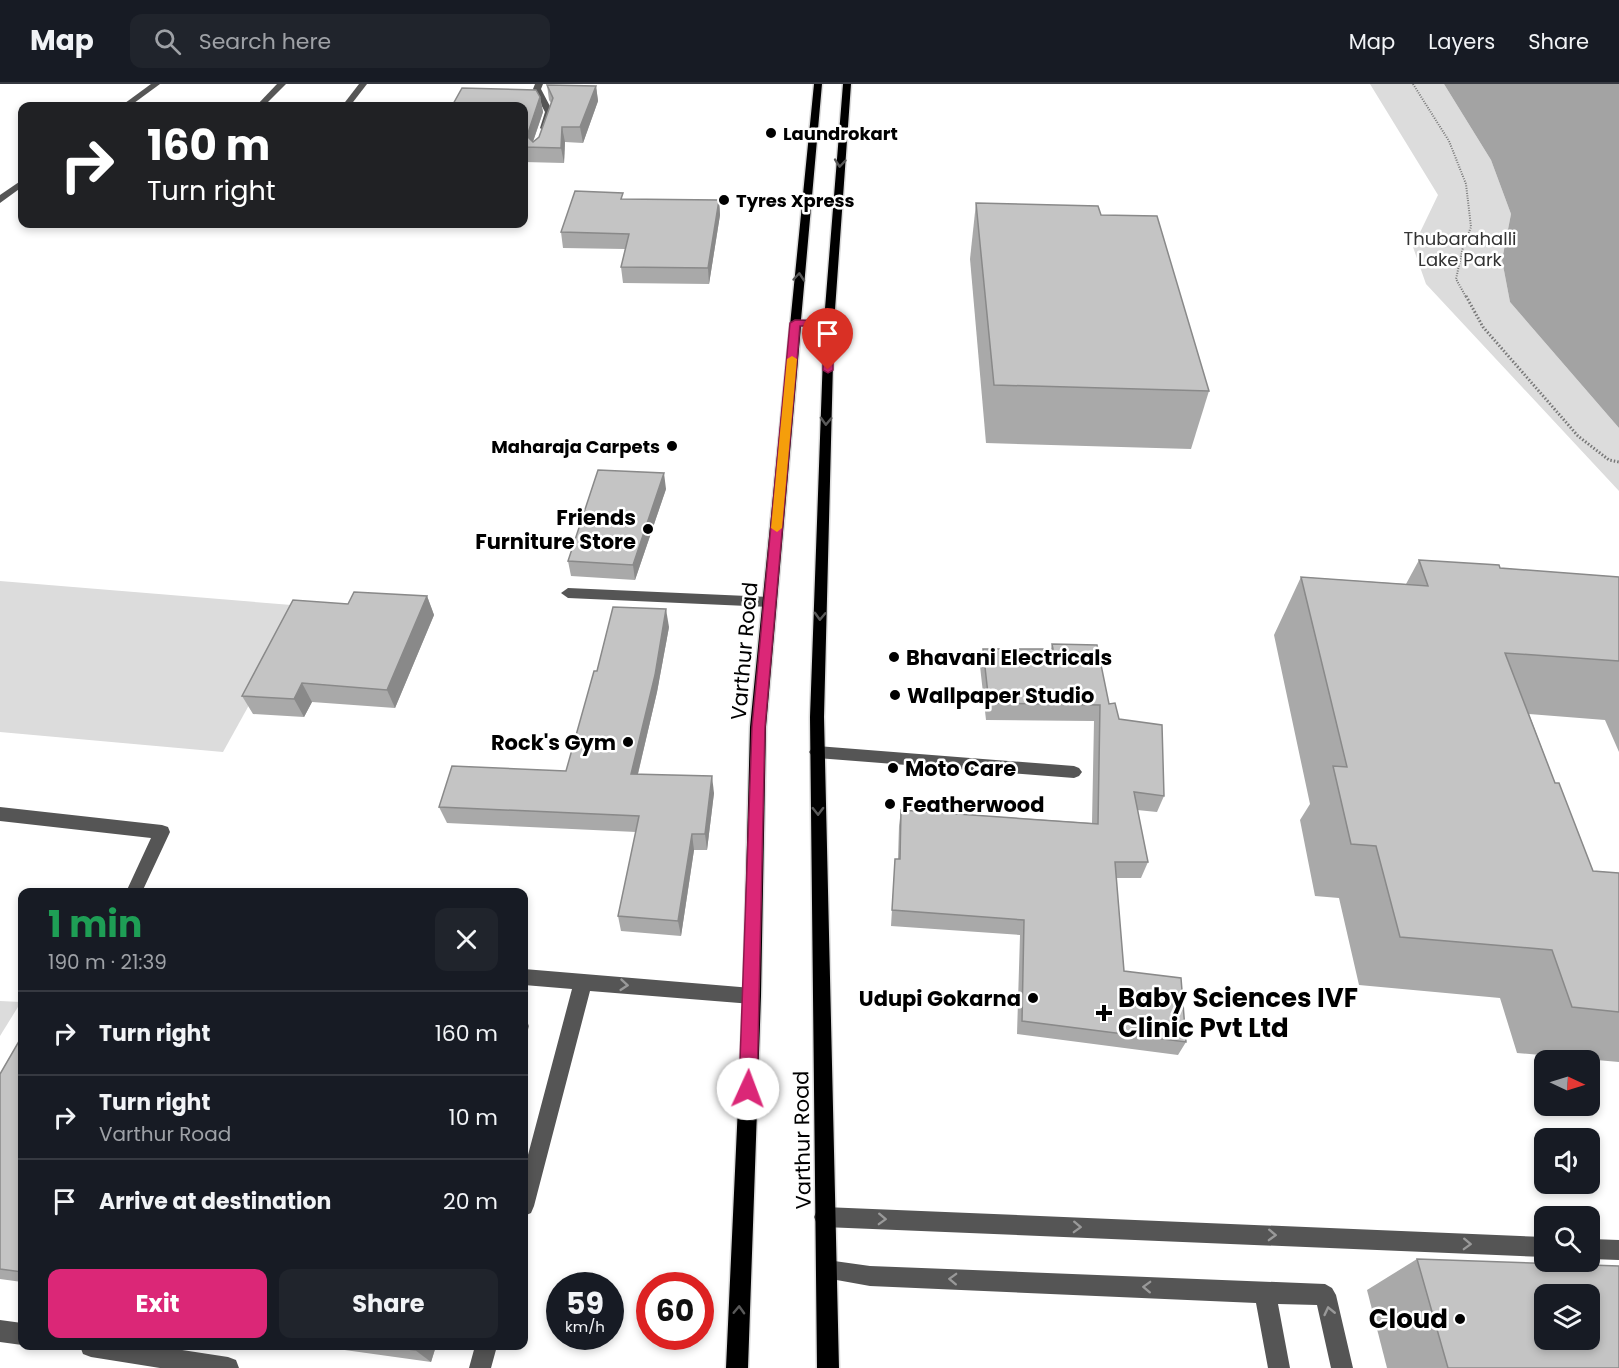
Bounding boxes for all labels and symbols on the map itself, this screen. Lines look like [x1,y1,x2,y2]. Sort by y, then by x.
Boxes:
place label: Laundrokart [783,121,898,146]
marker: Laundrokart [764,126,778,140]
one-way arrow [834,159,847,168]
place label: Tyres Xpress [736,188,855,213]
marker: Tyres Xpress [717,193,731,207]
park label: Thubarahalli Lake Park [1404,226,1516,272]
one-way arrow [792,272,805,281]
pin [802,308,853,370]
one-way arrow [820,416,833,425]
place label: Maharaja Carpets [491,434,660,459]
marker: Maharaja Carpets [665,439,679,453]
place label: Friends Furniture Store [475,503,636,556]
marker: Friends Furniture Store [641,522,655,536]
street label: Varthur Road [724,581,764,721]
one-way arrow [814,611,826,620]
place label: Bhavani Electricals [906,643,1112,672]
marker: Bhavani Electricals [887,650,901,664]
place label: Wallpaper Studio [907,681,1094,710]
marker: Wallpaper Studio [888,688,902,702]
place label: Rock's Gym [491,728,616,757]
marker: Rock's Gym [621,735,635,749]
place label: Moto Care [905,754,1016,783]
marker: Moto Care [886,761,900,775]
place label: Featherwood [902,790,1045,819]
marker: Featherwood [883,797,897,811]
one-way arrow [812,806,824,815]
one-way arrow [619,979,628,992]
place label: Baby Sciences IVF Clinic Pvt Ltd [1118,980,1358,1046]
place label: Udupi Gokarna [859,984,1021,1013]
marker: Udupi Gokarna [1026,991,1040,1005]
marker: Baby Sciences IVF Clinic Pvt Ltd [1095,1004,1113,1022]
north arrow [1534,1050,1600,1116]
position arrow [716,1057,780,1121]
street label: Varthur Road [786,1070,818,1210]
one-way arrow [878,1213,887,1226]
one-way arrow [1073,1221,1082,1234]
one-way arrow [1268,1229,1277,1242]
one-way arrow [1463,1237,1472,1250]
speed limit sign: 60 [636,1272,714,1350]
one-way arrow [948,1273,957,1285]
one-way arrow [1143,1281,1152,1294]
place label: Cloud [1369,1301,1448,1337]
one-way arrow [733,1305,746,1314]
one-way arrow [1323,1306,1336,1316]
marker: Cloud [1453,1312,1467,1326]

